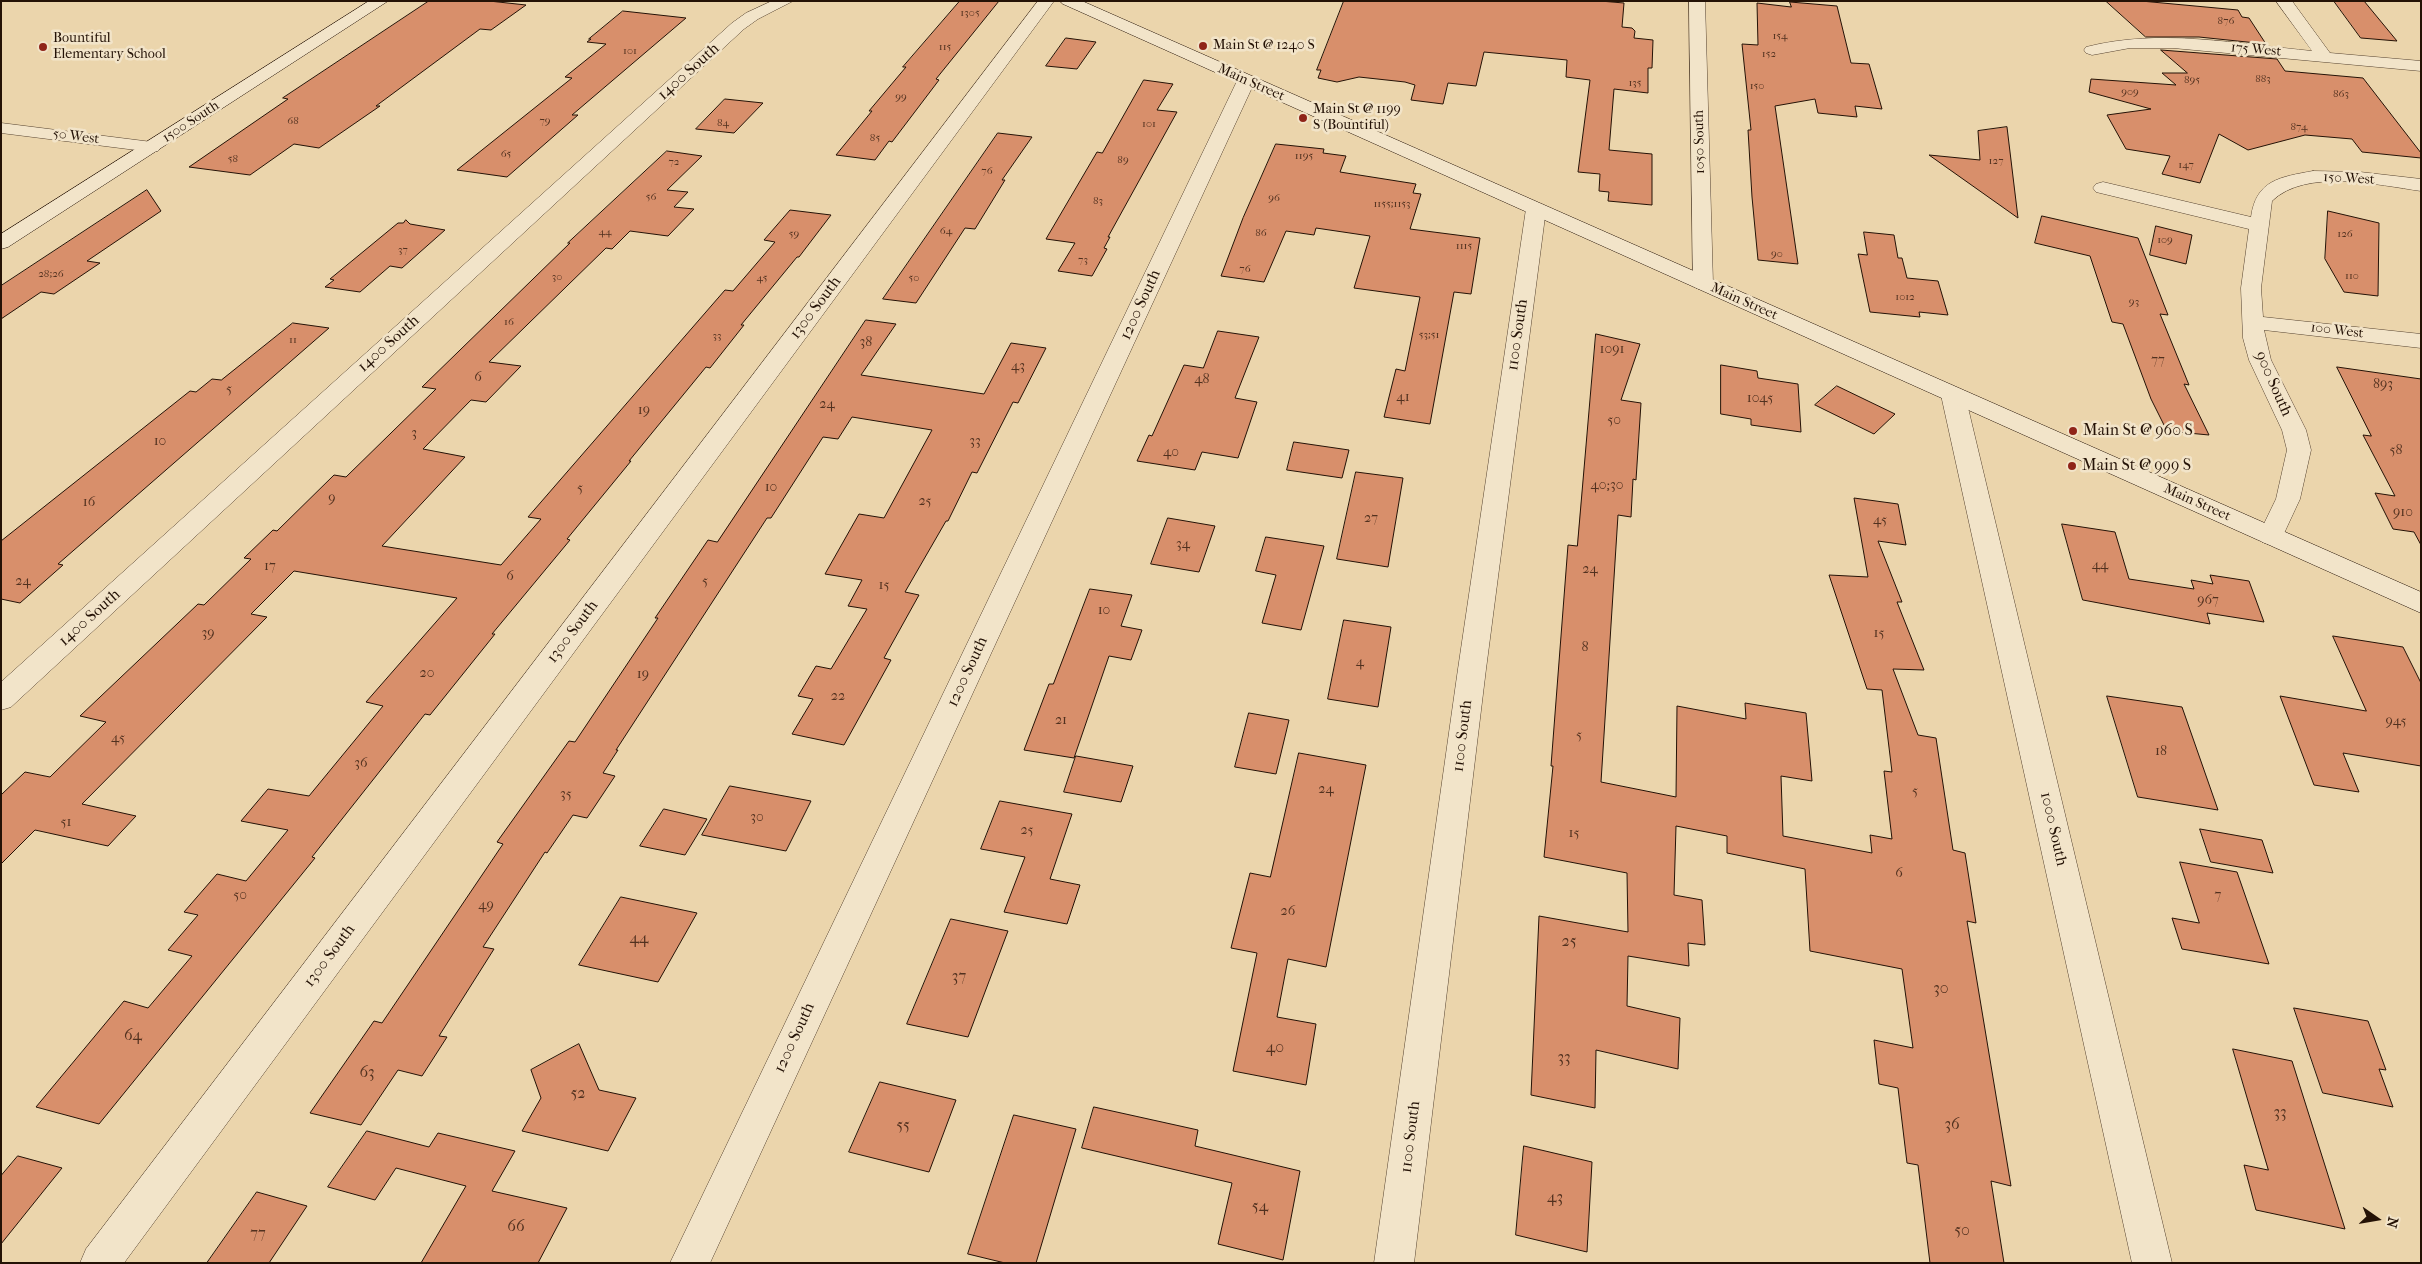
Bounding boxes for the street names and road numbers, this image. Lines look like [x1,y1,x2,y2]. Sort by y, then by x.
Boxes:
street label: 1400 South [654,39,724,105]
street label: 175 West [2230,39,2282,61]
street label: Main Street [1215,61,1287,105]
street label: 1500 South [159,97,223,147]
street label: 1050 South [1691,110,1709,174]
street label: 50 West [52,126,100,148]
street label: 150 West [2323,169,2375,189]
street label: 1200 South [1116,267,1166,343]
street label: 1300 South [786,273,846,343]
street label: Main Street [1708,280,1780,324]
street label: 1100 South [1503,298,1533,372]
street label: 1400 South [354,311,424,377]
street label: 100 West [2310,319,2364,343]
street label: 900 South [2250,348,2296,420]
street label: Main Street [2161,481,2233,525]
street label: 1400 South [55,585,125,651]
street label: 1300 South [543,597,603,667]
street label: 1200 South [943,634,993,710]
street label: 1100 South [1449,699,1477,773]
street label: 1000 South [2035,790,2071,868]
street label: 1300 South [300,921,360,991]
street label: 1200 South [770,1000,820,1076]
street label: 1100 South [1397,1100,1425,1174]

